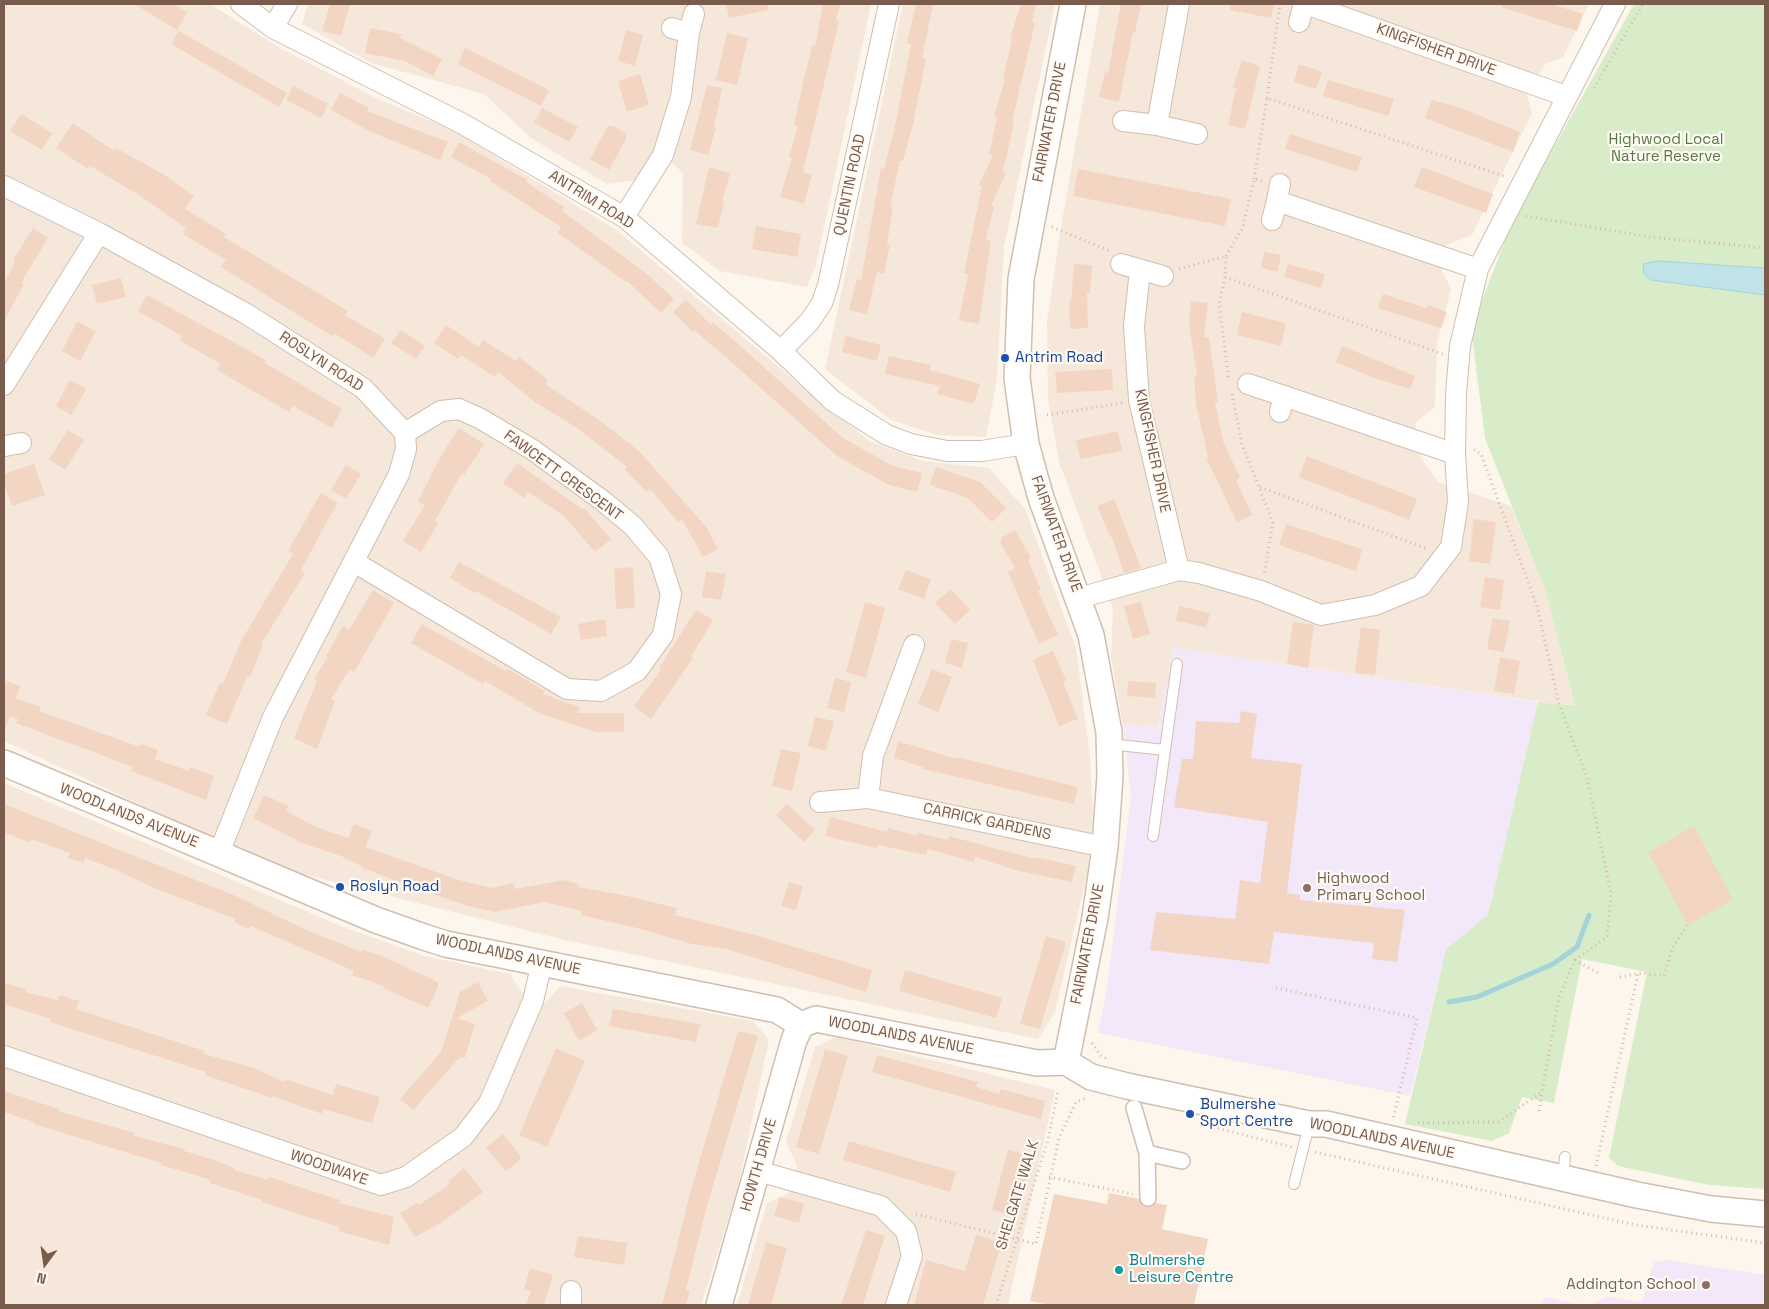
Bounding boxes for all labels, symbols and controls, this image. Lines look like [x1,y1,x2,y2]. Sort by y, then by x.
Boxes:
street label: KINGFISHER DRIVE [1374,20,1498,80]
street label: FAIRWATER DRIVE [1029,60,1071,184]
park label: Highwood Local Nature Reserve [1609,131,1723,166]
street label: QUENTIN ROAD [830,133,870,237]
street label: ANTRIM ROAD [545,167,637,233]
street label: ROSLYN ROAD [276,328,366,396]
place label: Antrim Road [1015,349,1103,367]
marker: Antrim Road [999,352,1011,364]
street label: KINGFISHER DRIVE [1130,387,1174,515]
street label: FAWCETT CRESCENT [500,427,626,525]
street label: FAIRWATER DRIVE [1027,473,1085,595]
street label: WOODLANDS AVENUE [57,780,201,852]
street label: CARRICK GARDENS [921,800,1053,844]
place label: Highwood Primary School [1317,870,1425,905]
place label: Roslyn Road [350,878,439,896]
marker: Roslyn Road [334,881,346,893]
street label: FAIRWATER DRIVE [1067,882,1109,1006]
marker: Highwood Primary School [1301,882,1313,894]
street label: WOODLANDS AVENUE [434,931,582,979]
street label: WOODLANDS AVENUE [827,1013,975,1059]
place label: Bulmershe Sport Centre [1200,1096,1293,1131]
marker: Bulmershe Sport Centre [1184,1108,1196,1120]
street label: WOODLANDS AVENUE [1308,1115,1456,1163]
street label: HOWTH DRIVE [737,1116,781,1214]
street label: SHELGATE WALK [993,1138,1043,1252]
street label: WOODWAYE [288,1146,370,1190]
north arrow [20,1239,70,1289]
place label: Bulmershe Leisure Centre [1129,1252,1234,1287]
marker: Bulmershe Leisure Centre [1113,1264,1125,1276]
text: N [35,1269,48,1288]
place label: Addington School [1566,1276,1696,1294]
marker: Addington School [1700,1279,1712,1291]

